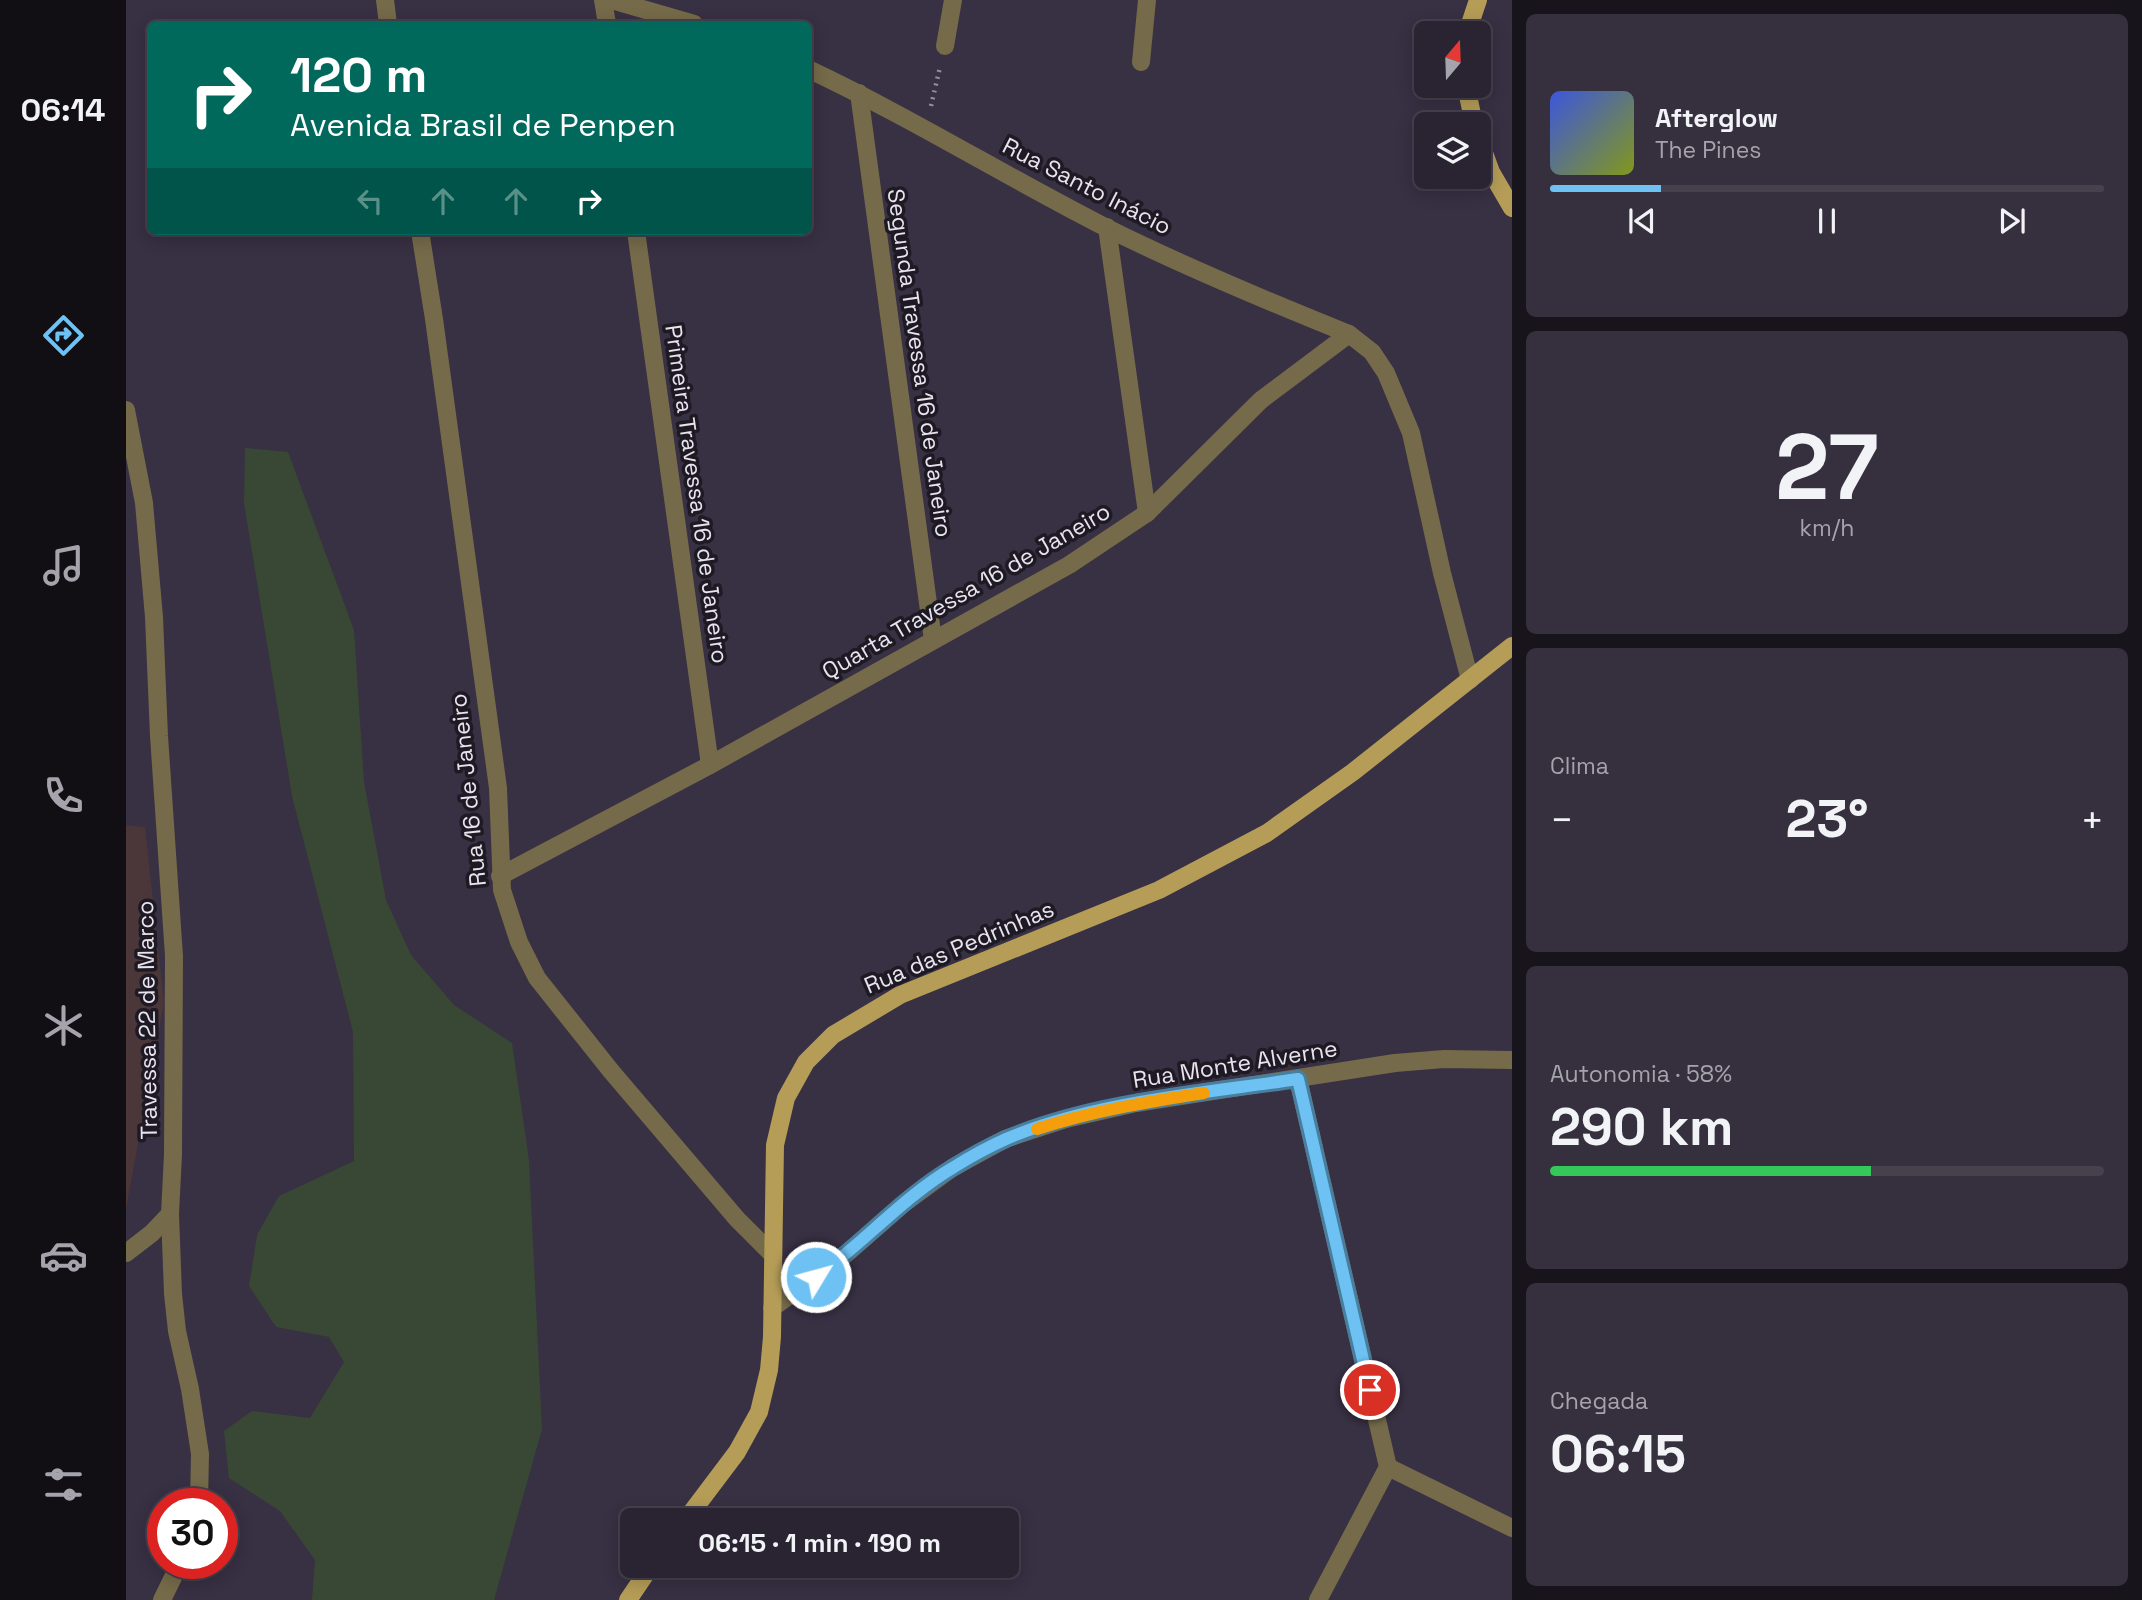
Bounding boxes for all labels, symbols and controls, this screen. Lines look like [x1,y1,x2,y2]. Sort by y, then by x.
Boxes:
north arrow [1414,21,1491,98]
map controls [1414,21,1491,189]
text: 120 m [290,44,427,106]
icon: right [175,49,266,140]
text: 06:14 [21,90,105,130]
text: Afterglow [1655,101,1778,135]
text: Avenida Brasil de Penpen [290,105,676,145]
button: layers [1414,112,1491,189]
street label: Rua Santo Inácio [998,131,1176,241]
text: The Pines [1655,135,1761,165]
icon: left [351,182,389,220]
icon: ahead [424,182,462,220]
icon: ahead [497,182,535,220]
icon: right [570,182,608,220]
street label: Segunda Travessa 16 de Janeiro [881,187,959,539]
icon: previous [1623,202,1661,240]
icon: pause [1808,202,1846,240]
icon: next [1993,202,2031,240]
icon: directions [39,311,88,360]
street label: Primeira Travessa 16 de Janeiro [658,323,736,665]
text: 27 [1775,409,1879,526]
street label: Quarta Travessa 16 de Janeiro [816,496,1116,686]
text: km/h [1800,513,1854,543]
icon: music [39,541,88,590]
street label: Rua 16 de Janeiro [443,692,493,888]
text: Clima [1550,751,1609,781]
icon: phone [39,771,88,820]
text: 23° [1786,786,1869,852]
text: − [1550,796,1574,844]
text: + [2080,796,2104,844]
street label: Rua das Pedrinhas [860,893,1058,1001]
street label: Travessa 22 de Marco [130,900,164,1140]
icon: climate [39,1001,88,1050]
street label: Rua Monte Alverne [1130,1033,1340,1095]
text: Autonomia · 58% [1550,1059,1732,1089]
text: 290 km [1550,1094,1733,1160]
icon: car [39,1231,88,1280]
position arrow [779,1240,853,1314]
pin [1340,1360,1400,1420]
icon: arrive [1351,1371,1389,1409]
text: Chegada [1550,1386,1648,1416]
text: 06:15 [1550,1421,1686,1487]
icon: filters [39,1460,88,1509]
speed limit sign: 30 [147,1488,238,1579]
text: 06:15 · 1 min · 190 m [698,1526,941,1560]

